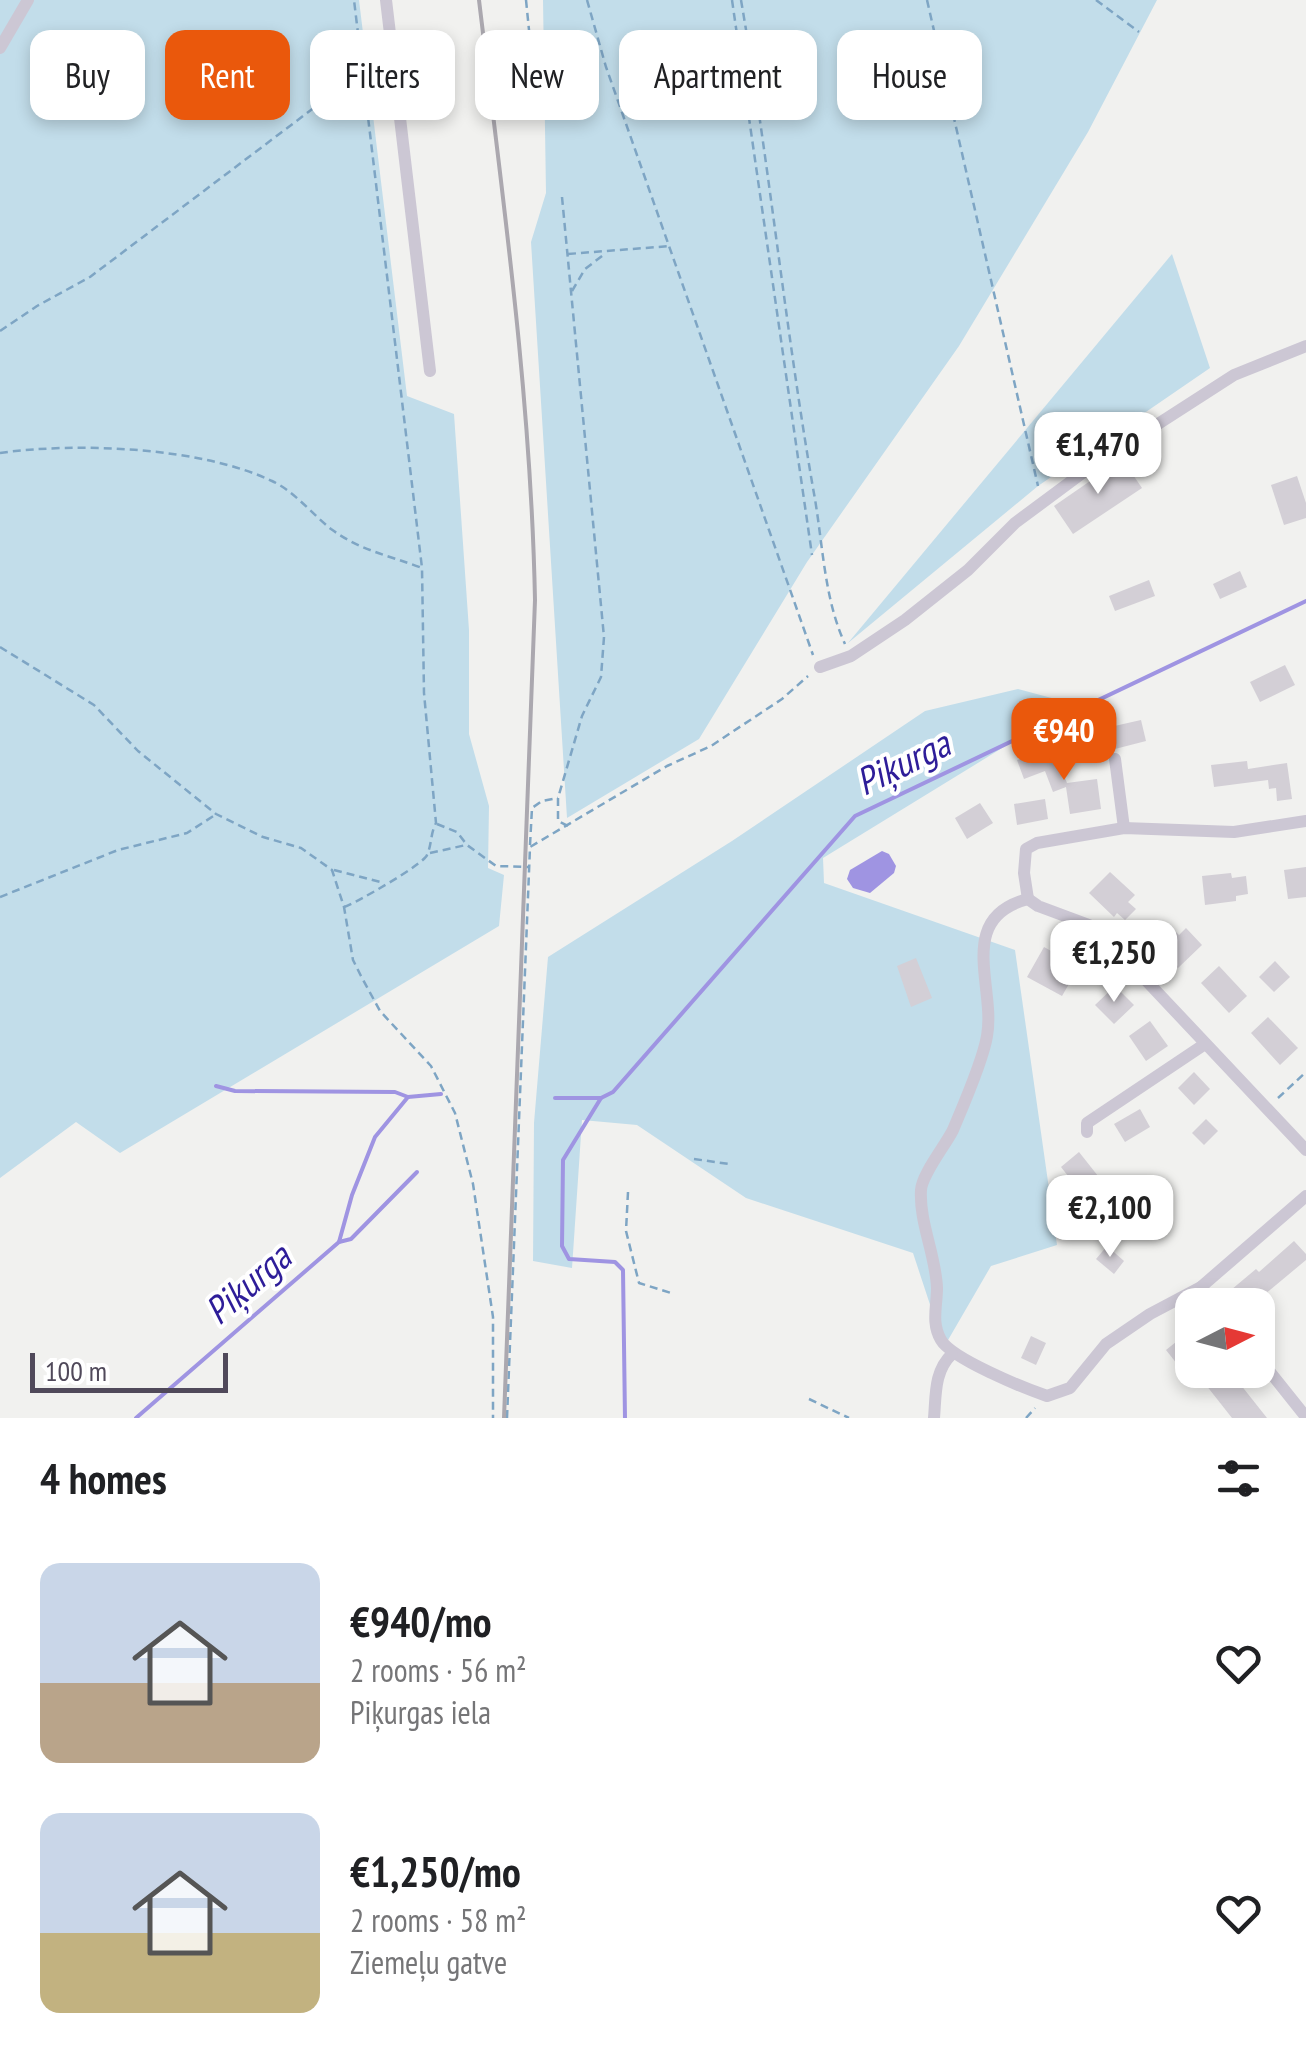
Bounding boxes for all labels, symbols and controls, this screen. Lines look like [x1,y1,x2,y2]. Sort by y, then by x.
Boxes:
chip: Buy [30,30,145,120]
chip: Rent [165,30,290,120]
chip: Filters [310,30,455,120]
chip: New [475,30,599,120]
chip: Apartment [619,30,817,120]
chip: House [837,30,982,120]
pin: €1,470 [1017,412,1179,497]
text: €1,470 [1056,423,1140,465]
pin: €940 [1005,698,1123,783]
text: €940 [1033,709,1095,751]
water label: Piķurga [847,717,959,805]
pin: €1,250 [1033,920,1195,1005]
text: €1,250 [1072,931,1156,973]
pin: €2,100 [1029,1175,1191,1260]
text: €2,100 [1068,1186,1152,1228]
water label: Piķurga [194,1231,302,1334]
north arrow [1175,1288,1275,1388]
map controls [1175,1288,1275,1388]
scale bar [30,1348,228,1392]
text: 100 m [45,1352,107,1389]
text: 4 homes [40,1451,167,1506]
icon: filters [1211,1451,1266,1506]
text: €940/mo [350,1594,492,1649]
icon: home [120,1603,240,1723]
icon: heart [1211,1636,1266,1691]
text: 2 rooms · 56 m² [350,1649,527,1691]
text: Piķurgas iela [350,1691,491,1733]
text: €1,250/mo [350,1844,521,1899]
icon: home [120,1853,240,1973]
icon: heart [1211,1886,1266,1941]
text: 2 rooms · 58 m² [350,1899,527,1941]
text: Ziemeļu gatve [350,1941,507,1983]

